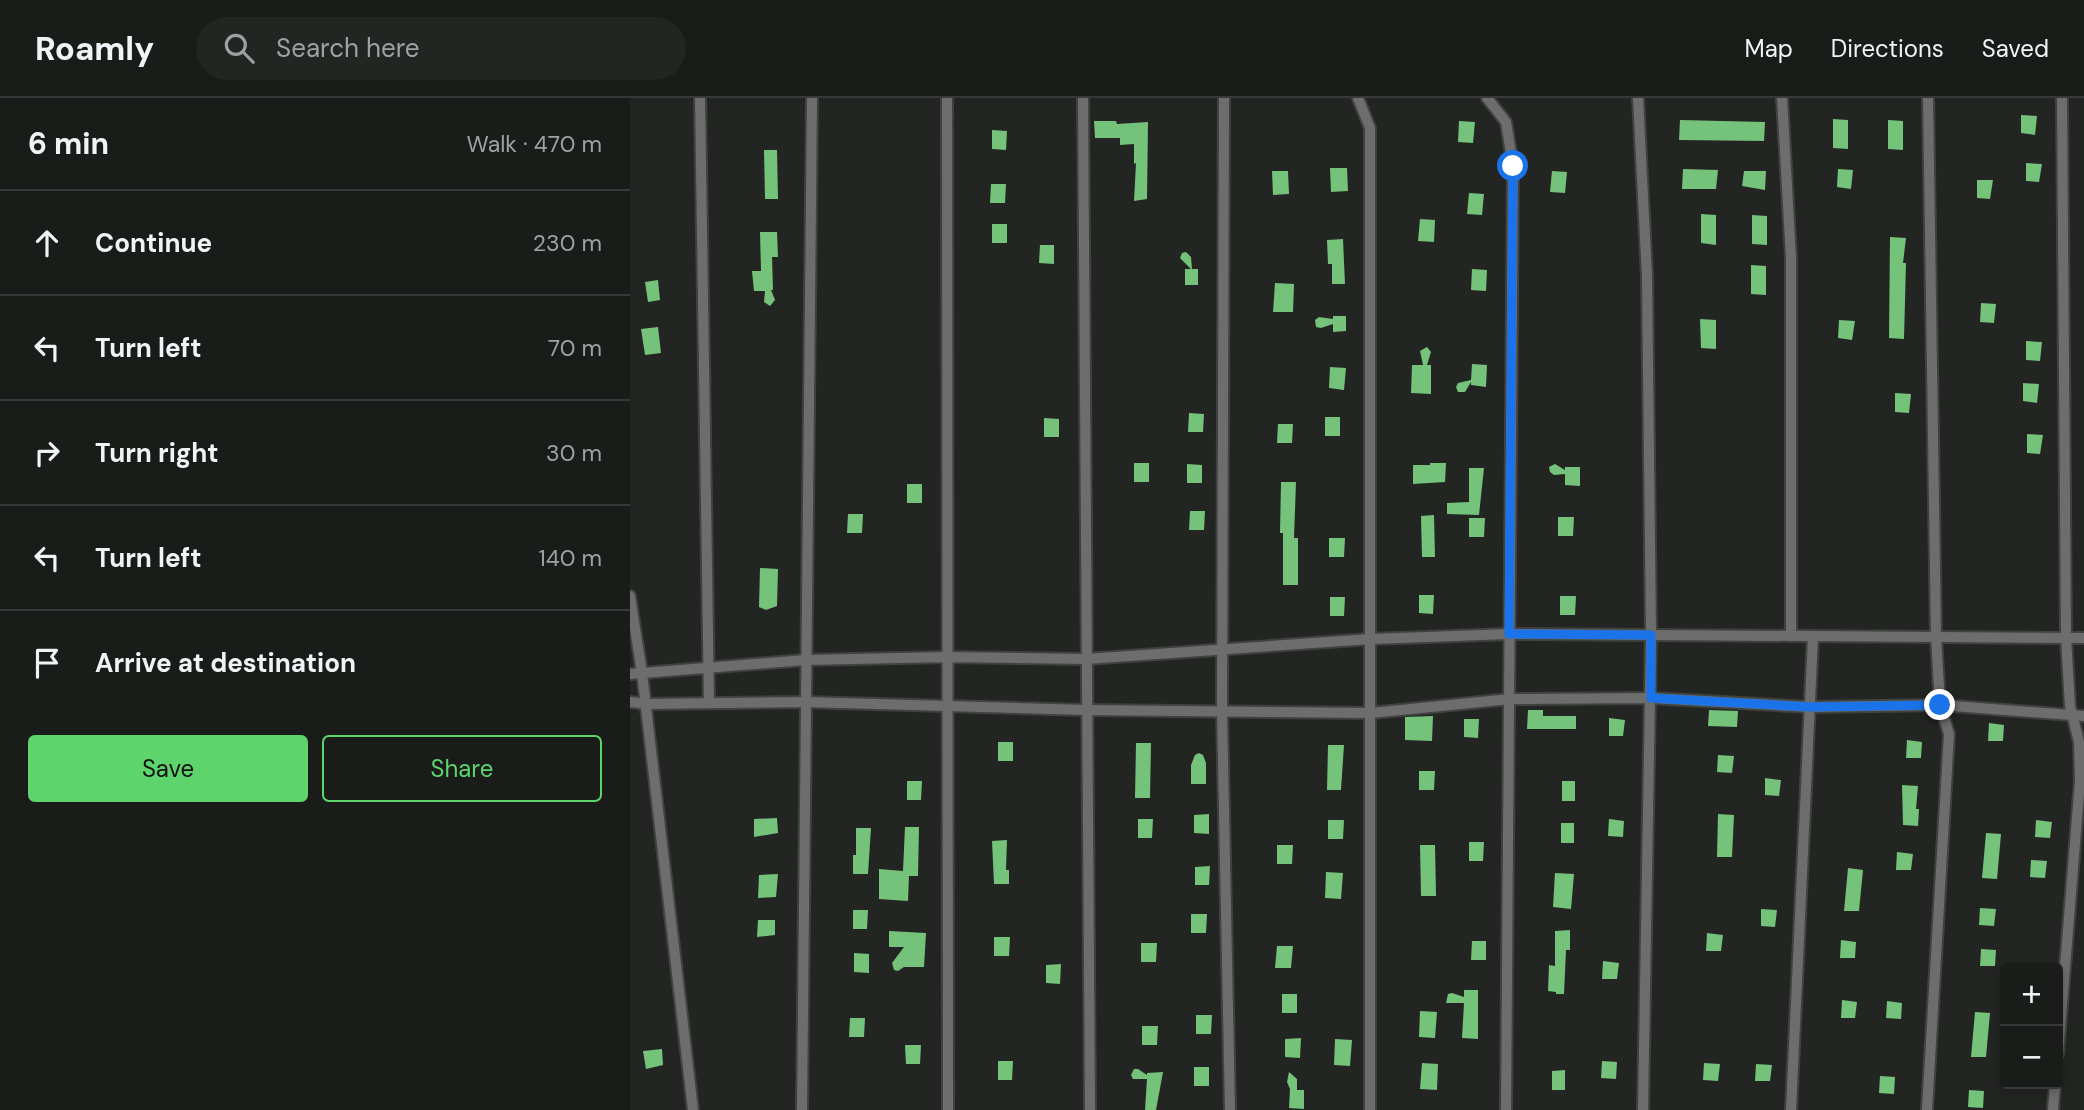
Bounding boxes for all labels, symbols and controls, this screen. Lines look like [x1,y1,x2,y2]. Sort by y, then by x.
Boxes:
search box [196,17,686,80]
text: Roamly [35,27,154,70]
icon: search [220,29,258,67]
text: Search here [276,31,420,65]
text: Map [1745,33,1793,64]
text: Directions [1831,33,1944,64]
text: Saved [1982,33,2049,64]
text: 6 min [28,124,109,163]
text: Walk · 470 m [467,129,602,159]
route start [1497,150,1528,181]
icon: ahead [28,224,66,262]
text: Continue [95,226,212,260]
text: 230 m [533,228,602,258]
icon: left [28,329,66,367]
text: Turn left [95,331,202,365]
text: 70 m [548,333,602,363]
icon: right [28,434,66,472]
text: Turn right [95,436,219,470]
text: 30 m [546,438,602,468]
icon: left [28,539,66,577]
text: Turn left [95,541,202,575]
text: 140 m [539,543,602,573]
icon: arrive [28,644,66,682]
text: Arrive at destination [95,646,356,680]
route end [1924,689,1955,720]
button: Save [28,735,308,802]
button: Share [322,735,602,802]
map controls [2000,963,2063,1089]
button: + [2000,963,2063,1026]
button: − [2000,1026,2063,1089]

